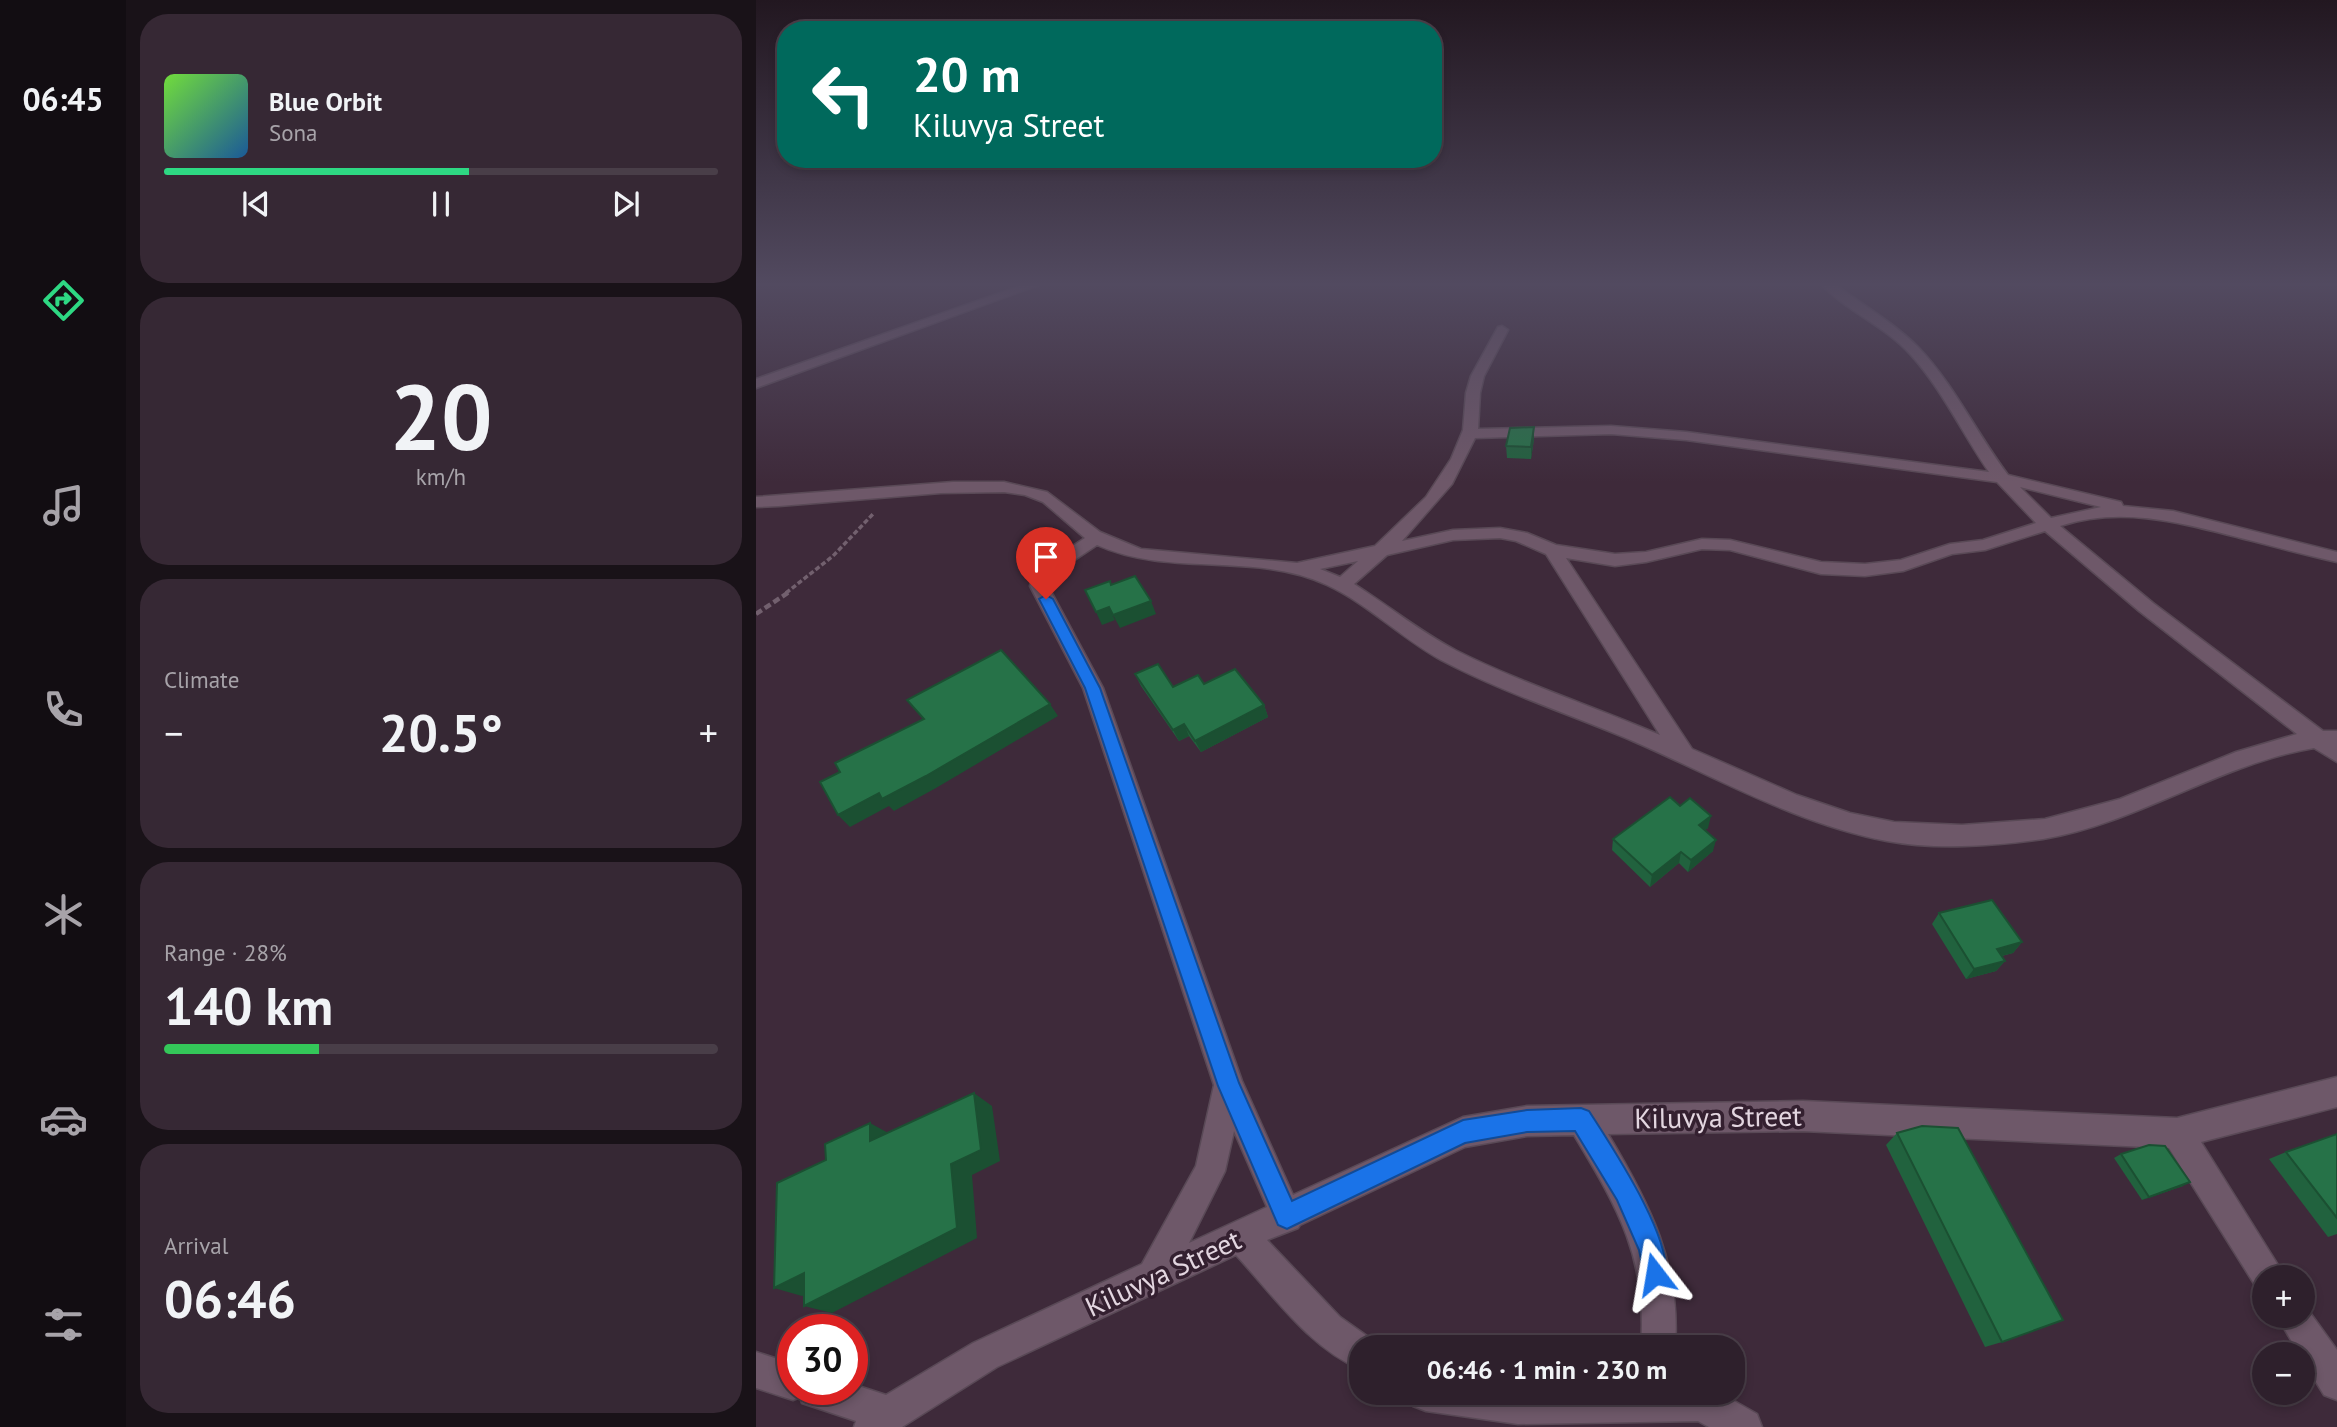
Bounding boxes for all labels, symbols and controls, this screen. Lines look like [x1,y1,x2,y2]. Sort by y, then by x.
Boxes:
text: 20 m [913,42,1020,106]
icon: left [798,49,889,140]
text: 06:45 [22,78,104,120]
text: Blue Orbit [269,85,382,118]
text: Kiluvya Street [913,104,1104,146]
text: Sona [269,118,318,147]
icon: previous [237,185,275,223]
icon: pause [422,185,460,223]
icon: next [607,185,645,223]
icon: directions [39,276,88,325]
text: 20 [389,357,493,475]
text: km/h [416,462,466,491]
icon: music [39,481,88,530]
pin [1016,527,1076,599]
icon: arrive [1027,538,1065,576]
text: Climate [164,665,239,694]
icon: phone [39,685,88,734]
text: 20.5° [379,699,503,766]
text: − [164,708,183,757]
text: + [699,708,718,757]
icon: climate [39,890,88,939]
text: Range · 28% [164,938,287,967]
text: 140 km [164,972,333,1039]
icon: car [39,1095,88,1144]
street label: Kiluvya Street [1634,1097,1803,1136]
street label: Kiluvya Street [1079,1220,1247,1325]
text: Arrival [164,1231,228,1260]
position arrow [1618,1237,1692,1311]
text: 06:46 [164,1265,296,1332]
map controls [2252,1265,2315,1405]
button: + [2252,1265,2315,1328]
icon: filters [39,1300,88,1349]
speed limit sign: 30 [777,1314,868,1405]
button: − [2252,1342,2315,1405]
text: 06:46 · 1 min · 230 m [1427,1353,1667,1386]

